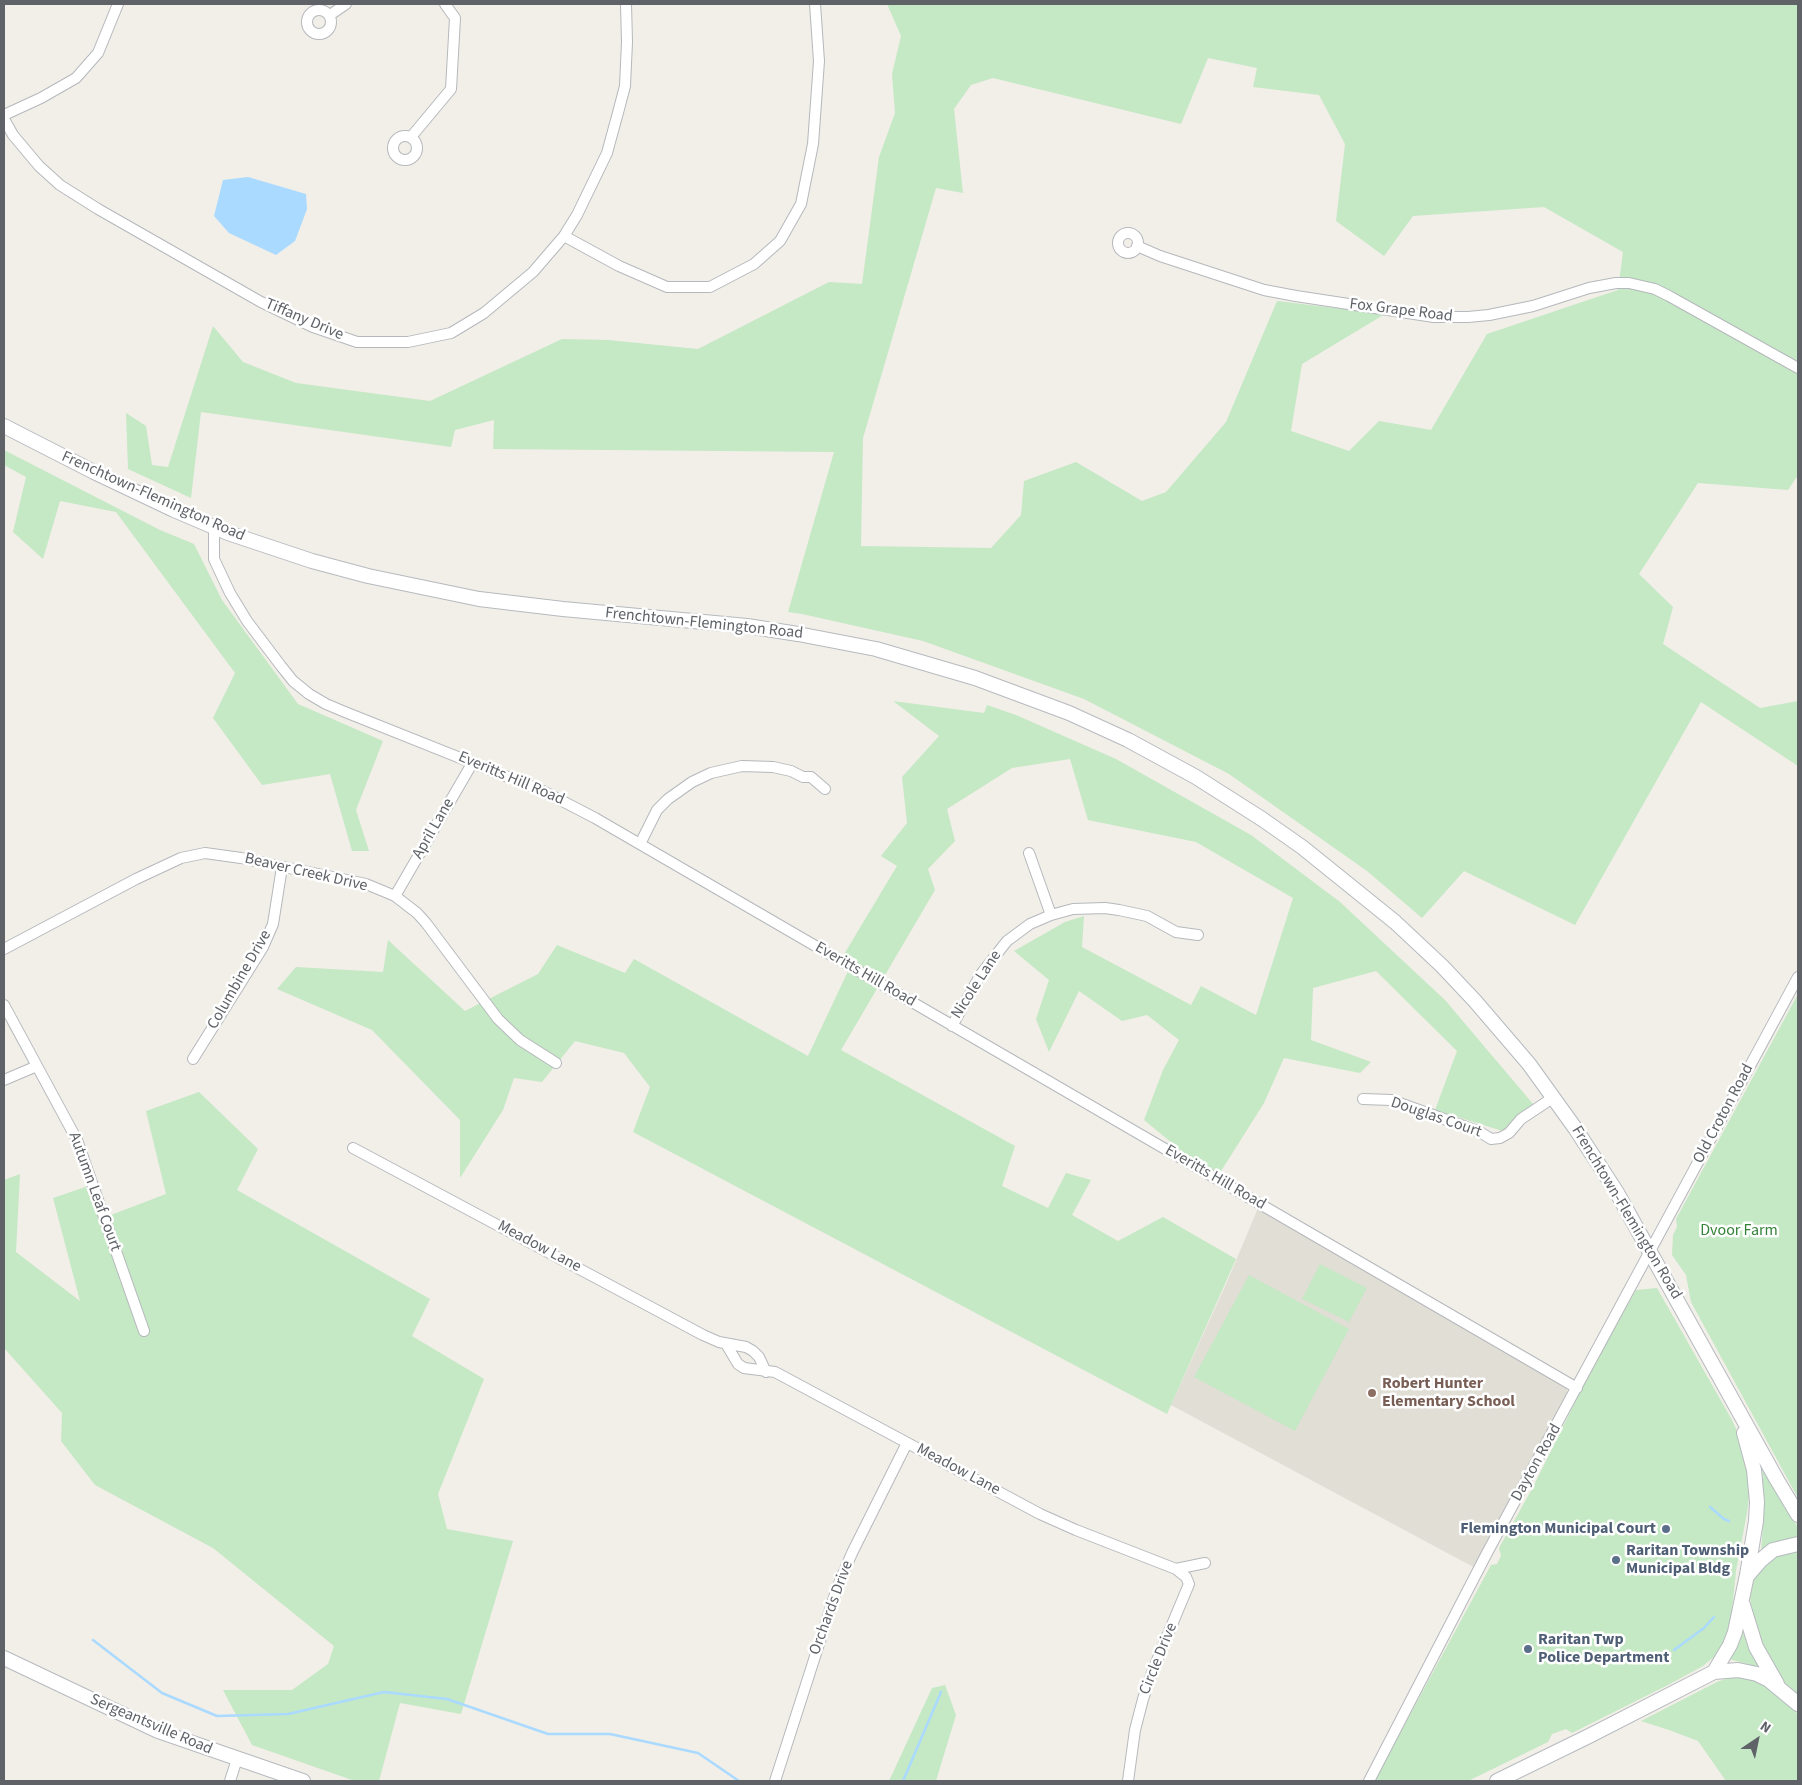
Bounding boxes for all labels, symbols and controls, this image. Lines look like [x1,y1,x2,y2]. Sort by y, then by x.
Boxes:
street label: Tiffany Drive [262,295,346,345]
street label: Fox Grape Road [1348,295,1454,327]
street label: Frenchtown-Flemington Road [58,448,248,546]
street label: Frenchtown-Flemington Road [604,604,804,644]
street label: Everitts Hill Road [455,748,567,810]
street label: April Lane [409,795,459,863]
street label: Beaver Creek Drive [243,850,369,896]
street label: Columbine Drive [204,927,276,1033]
street label: Everitts Hill Road [811,938,919,1012]
street label: Nicole Lane [948,947,1006,1023]
street label: Old Croton Road [1690,1061,1758,1167]
street label: Douglas Court [1388,1093,1484,1143]
street label: Frenchtown-Flemington Road [1567,1123,1685,1303]
street label: Autumn Leaf Court [64,1130,124,1254]
street label: Everitts Hill Road [1161,1141,1269,1215]
street label: Meadow Lane [494,1217,584,1277]
park label: Dvoor Farm [1700,1221,1778,1241]
place label: Robert Hunter Elementary School [1382,1374,1515,1412]
marker: Robert Hunter Elementary School [1366,1387,1378,1399]
street label: Dayton Road [1508,1421,1566,1505]
street label: Meadow Lane [913,1440,1003,1500]
place label: Flemington Municipal Court [1460,1519,1656,1539]
marker: Flemington Municipal Court [1660,1523,1672,1535]
place label: Raritan Township Municipal Bldg [1626,1541,1749,1579]
marker: Raritan Township Municipal Bldg [1610,1554,1622,1566]
street label: Orchards Drive [806,1558,858,1658]
street label: Circle Drive [1136,1620,1182,1698]
place label: Raritan Twp Police Department [1538,1630,1669,1668]
marker: Raritan Twp Police Department [1522,1643,1534,1655]
street label: Sergeantsville Road [87,1691,215,1759]
north arrow [1732,1715,1782,1765]
text: N [1756,1717,1775,1738]

